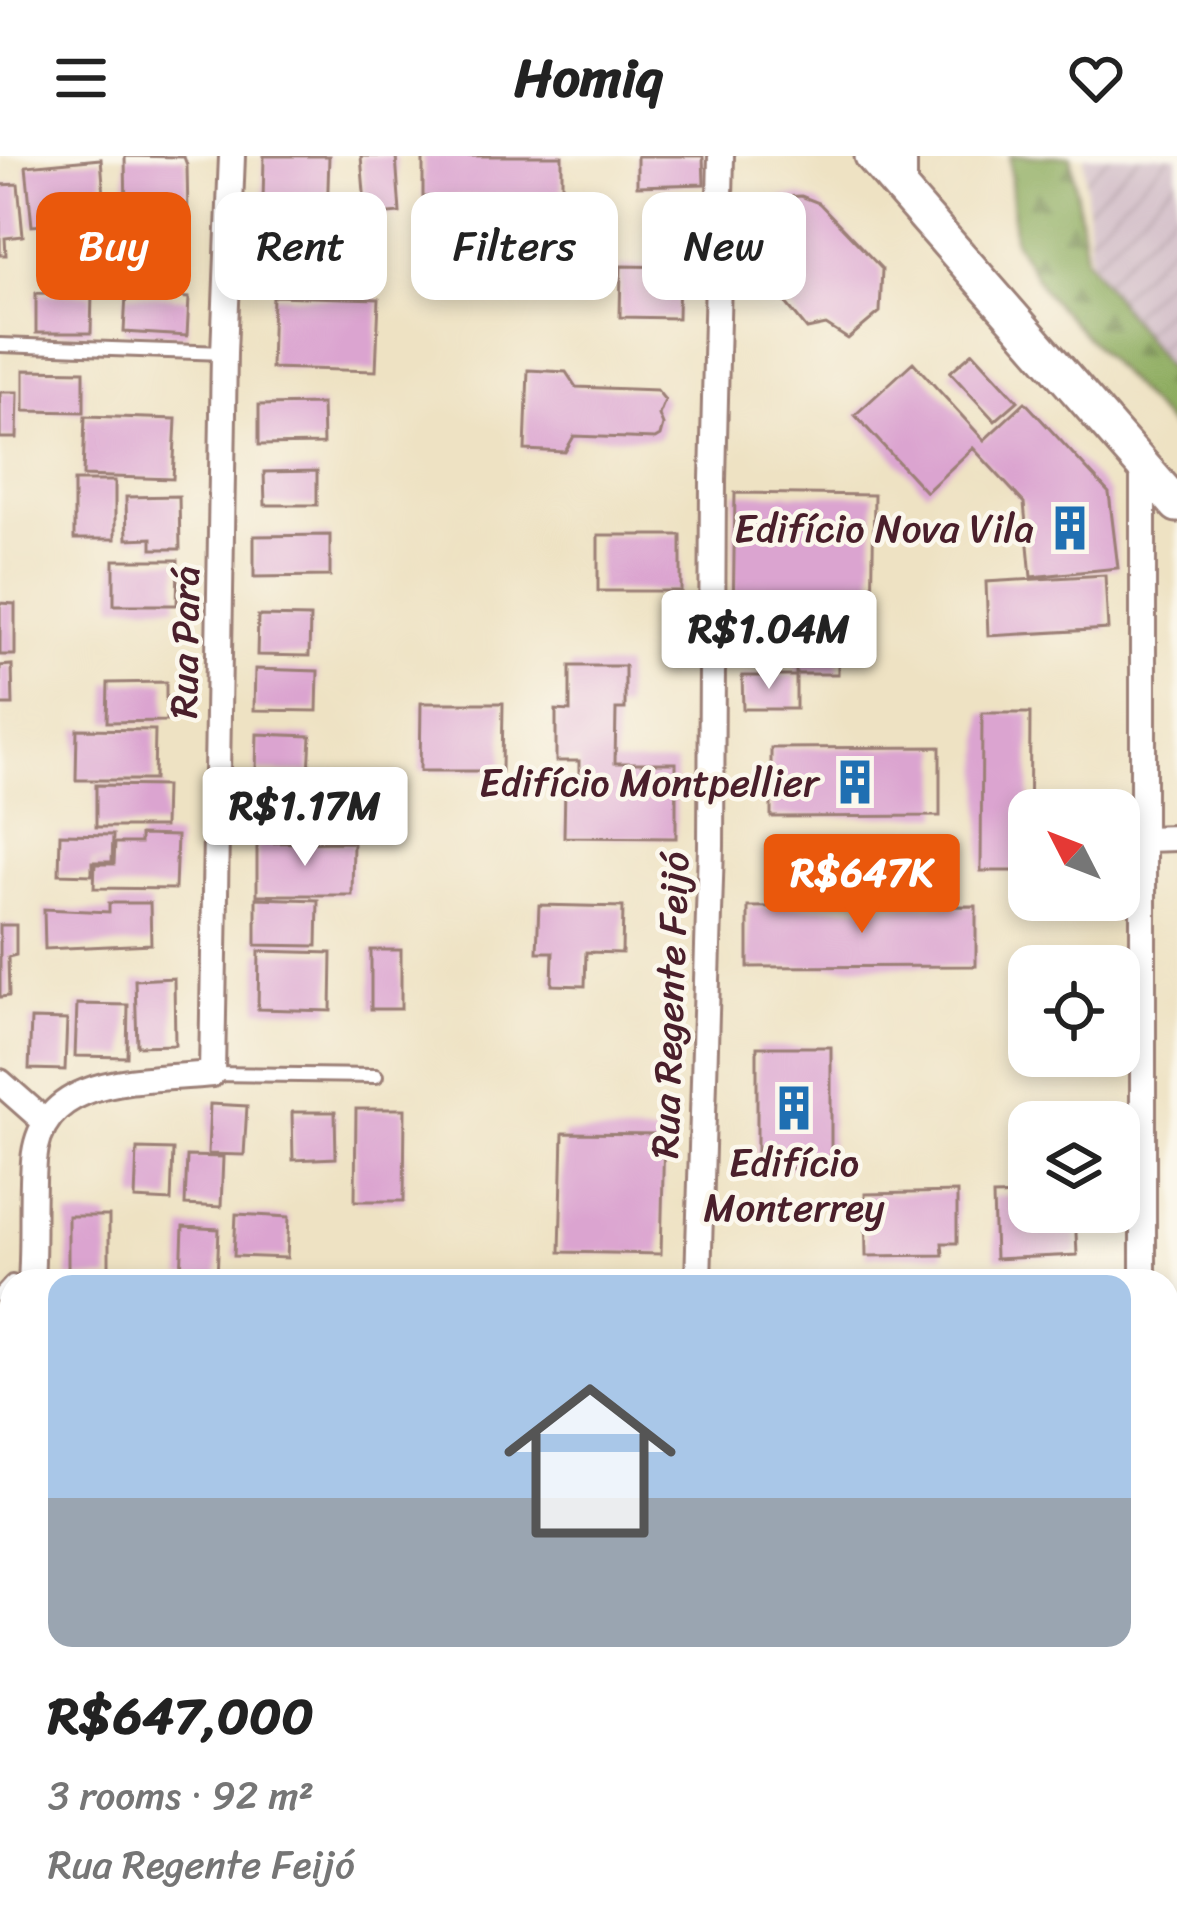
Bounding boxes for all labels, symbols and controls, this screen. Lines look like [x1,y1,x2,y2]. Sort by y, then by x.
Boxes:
text: Homiq [514,30,663,126]
icon: menu [48,45,114,111]
icon: heart [1063,45,1129,111]
chip: Buy [36,192,191,300]
chip: Rent [215,192,387,300]
chip: Filters [411,192,618,300]
chip: New [642,192,806,300]
place label: Edifício Nova Vila [734,494,1034,563]
building icon: Edifício Nova Vila [1045,503,1095,553]
street label: Rua Pará [149,565,220,719]
pin: R$1.04M [658,590,880,692]
text: R$1.04M [689,594,849,663]
place label: Edifício Montpellier [479,748,821,817]
building icon: Edifício Montpellier [830,757,880,807]
pin: R$1.17M [194,767,416,869]
text: R$1.17M [230,771,380,840]
north arrow [1008,789,1140,921]
map controls [1008,789,1140,1233]
pin: R$647K [764,834,960,936]
text: R$647K [791,838,933,907]
street label: Rua Regente Feijó [630,850,709,1160]
button: locate [1008,945,1140,1077]
building icon: Edifício Monterrey [769,1083,819,1133]
button: layers [1008,1101,1140,1233]
place label: Edifício Monterrey [704,1128,885,1242]
icon: home [482,1353,698,1569]
text: R$647,000 [48,1671,314,1761]
text: 3 rooms · 92 m² [48,1761,314,1830]
text: Rua Regente Feijó [48,1830,355,1899]

